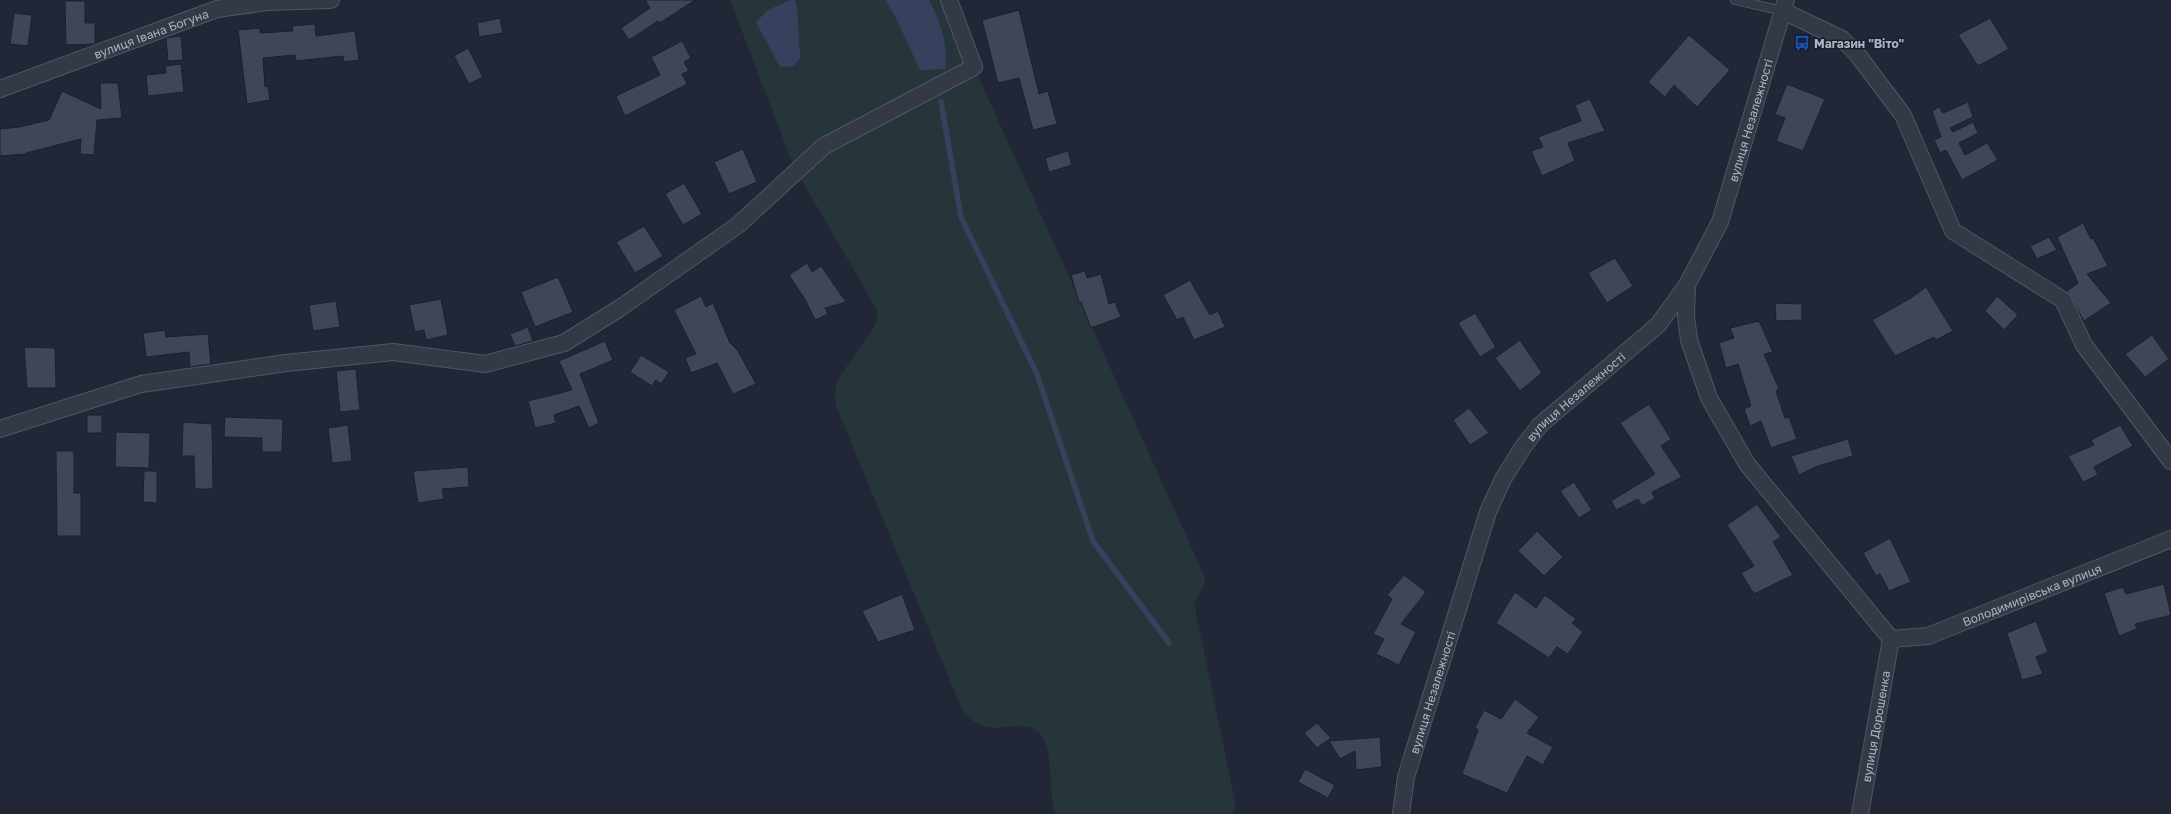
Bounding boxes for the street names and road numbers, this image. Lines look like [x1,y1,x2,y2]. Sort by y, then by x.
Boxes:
street label: вулиця Івана Богуна [92,5,210,61]
street label: вулиця Незалежності [1725,57,1776,183]
street label: вулиця Незалежності [1523,349,1628,444]
street label: Володимирівська вулиця [1960,560,2104,629]
street label: вулиця Незалежності [1406,629,1458,755]
street label: вулиця Дорошенка [1858,669,1893,783]

